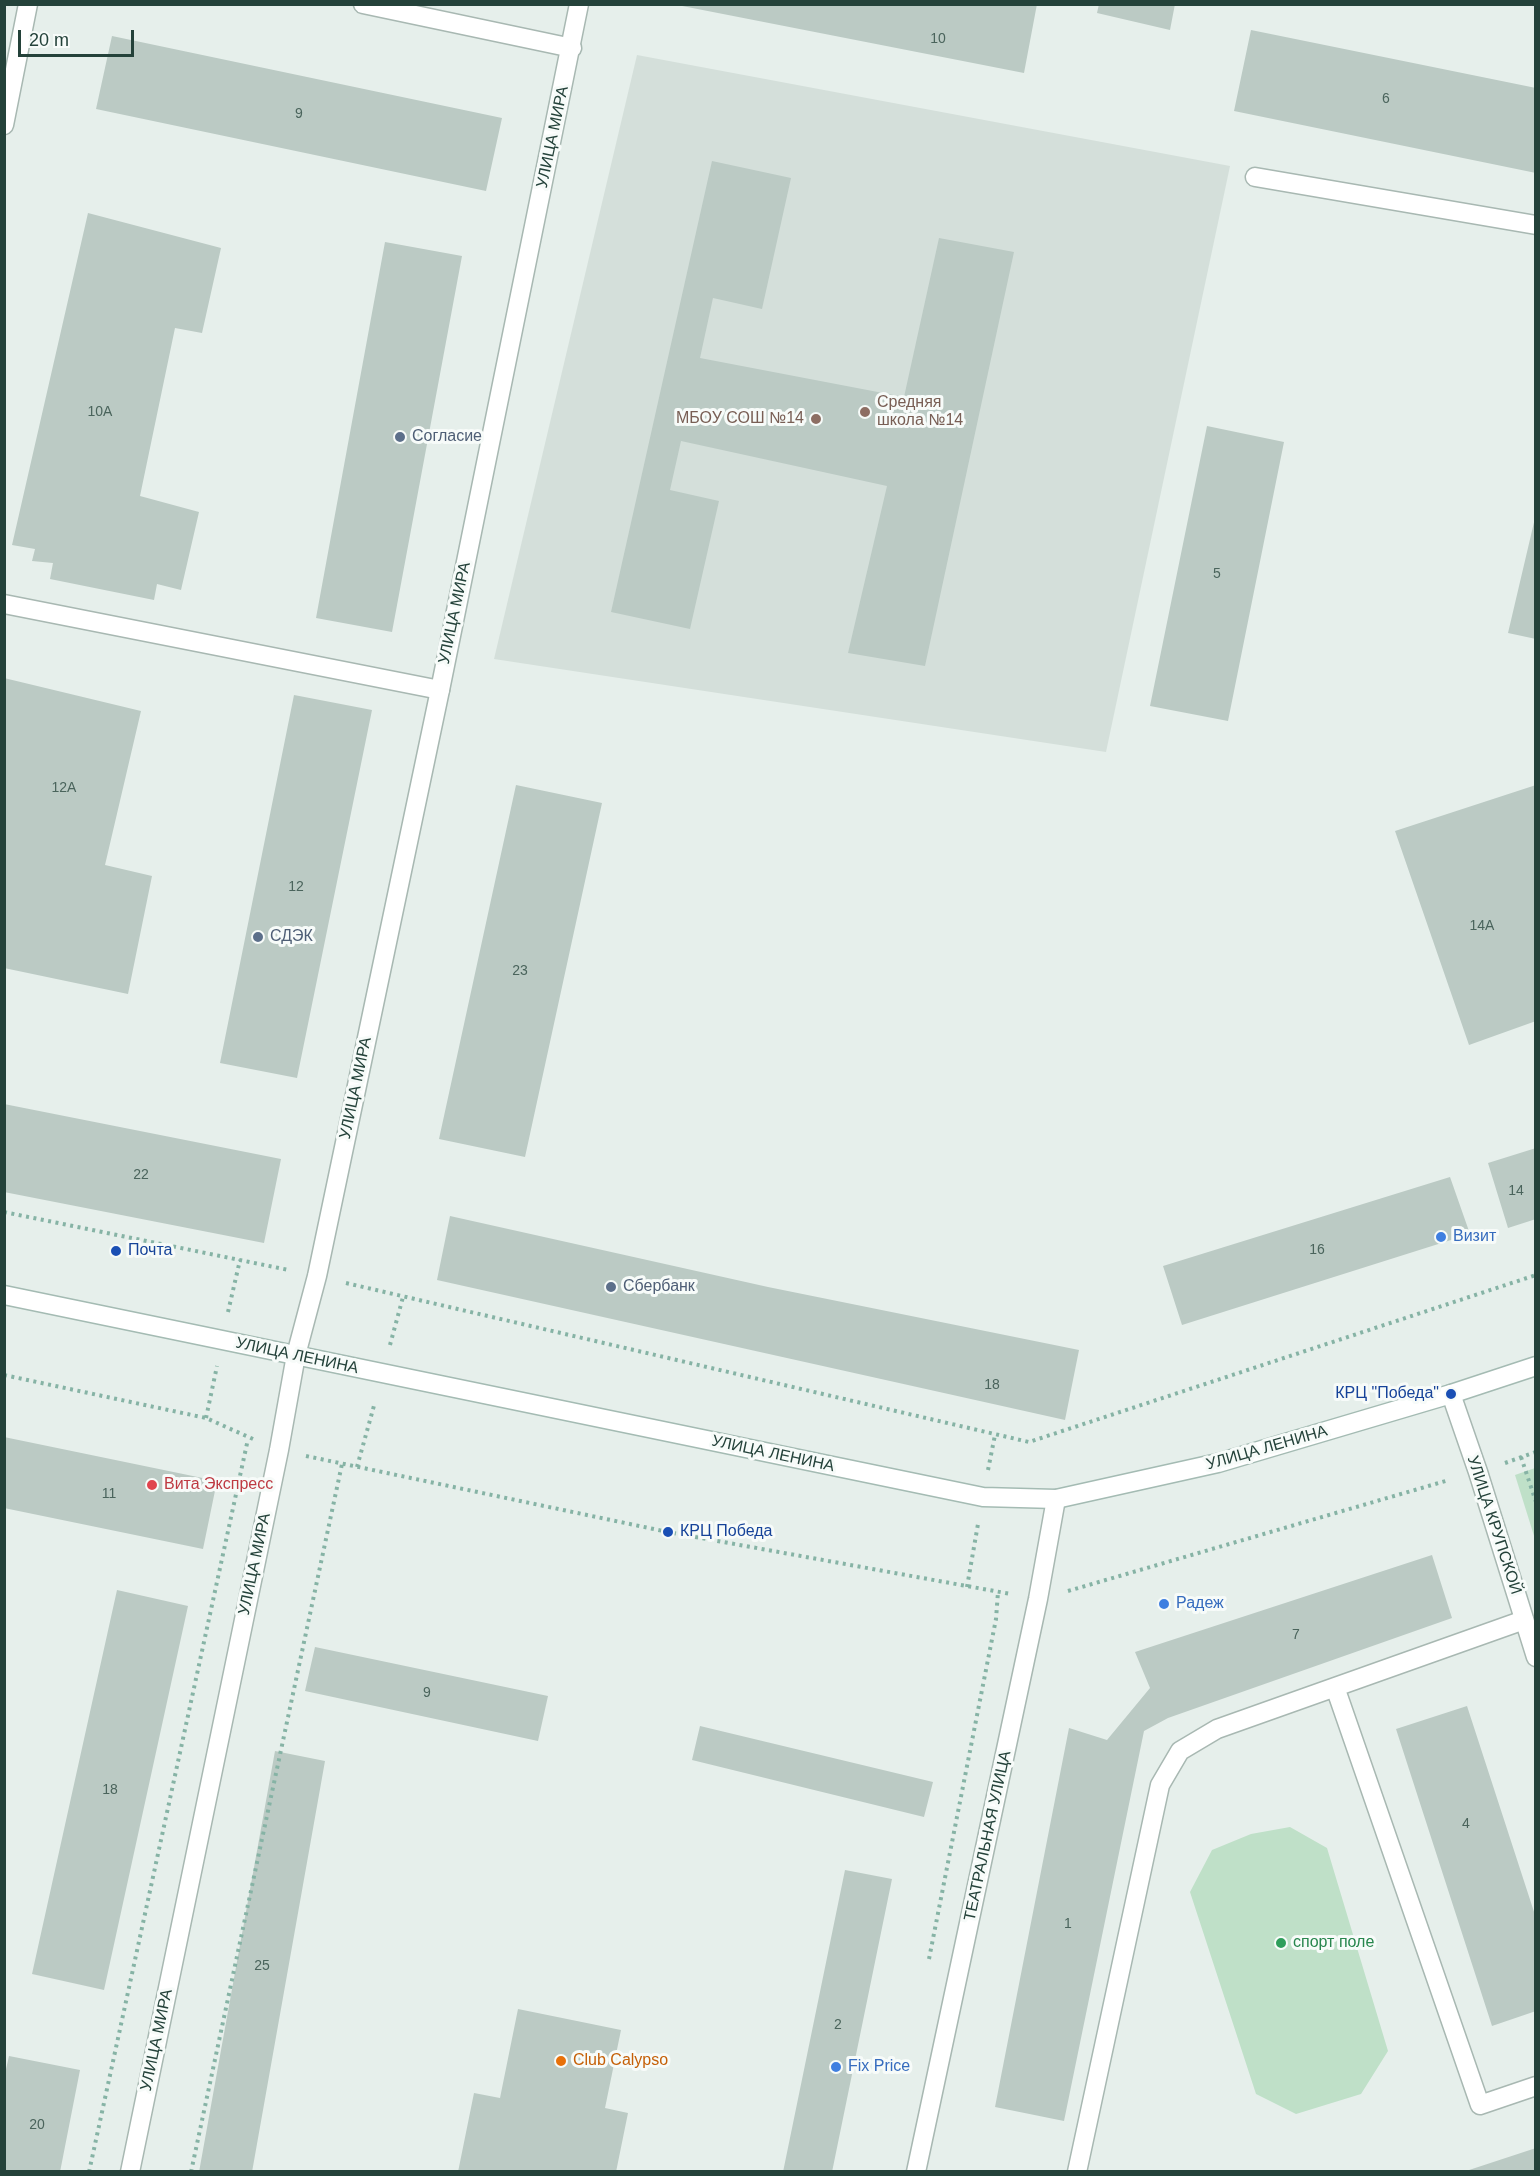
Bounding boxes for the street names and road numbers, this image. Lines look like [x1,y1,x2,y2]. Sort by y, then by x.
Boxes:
street label: УЛИЦА МИРА [533,84,573,190]
street label: УЛИЦА МИРА [435,560,475,666]
street label: УЛИЦА МИРА [336,1035,376,1141]
street label: УЛИЦА ЛЕНИНА [234,1334,360,1378]
street label: УЛИЦА ЛЕНИНА [1204,1422,1330,1474]
street label: УЛИЦА ЛЕНИНА [710,1432,836,1476]
street label: УЛИЦА КРУПСКОЙ [1463,1453,1525,1597]
street label: УЛИЦА МИРА [235,1511,275,1617]
street label: ТЕАТРАЛЬНАЯ УЛИЦА [961,1749,1015,1923]
street label: УЛИЦА МИРА [137,1987,177,2093]

